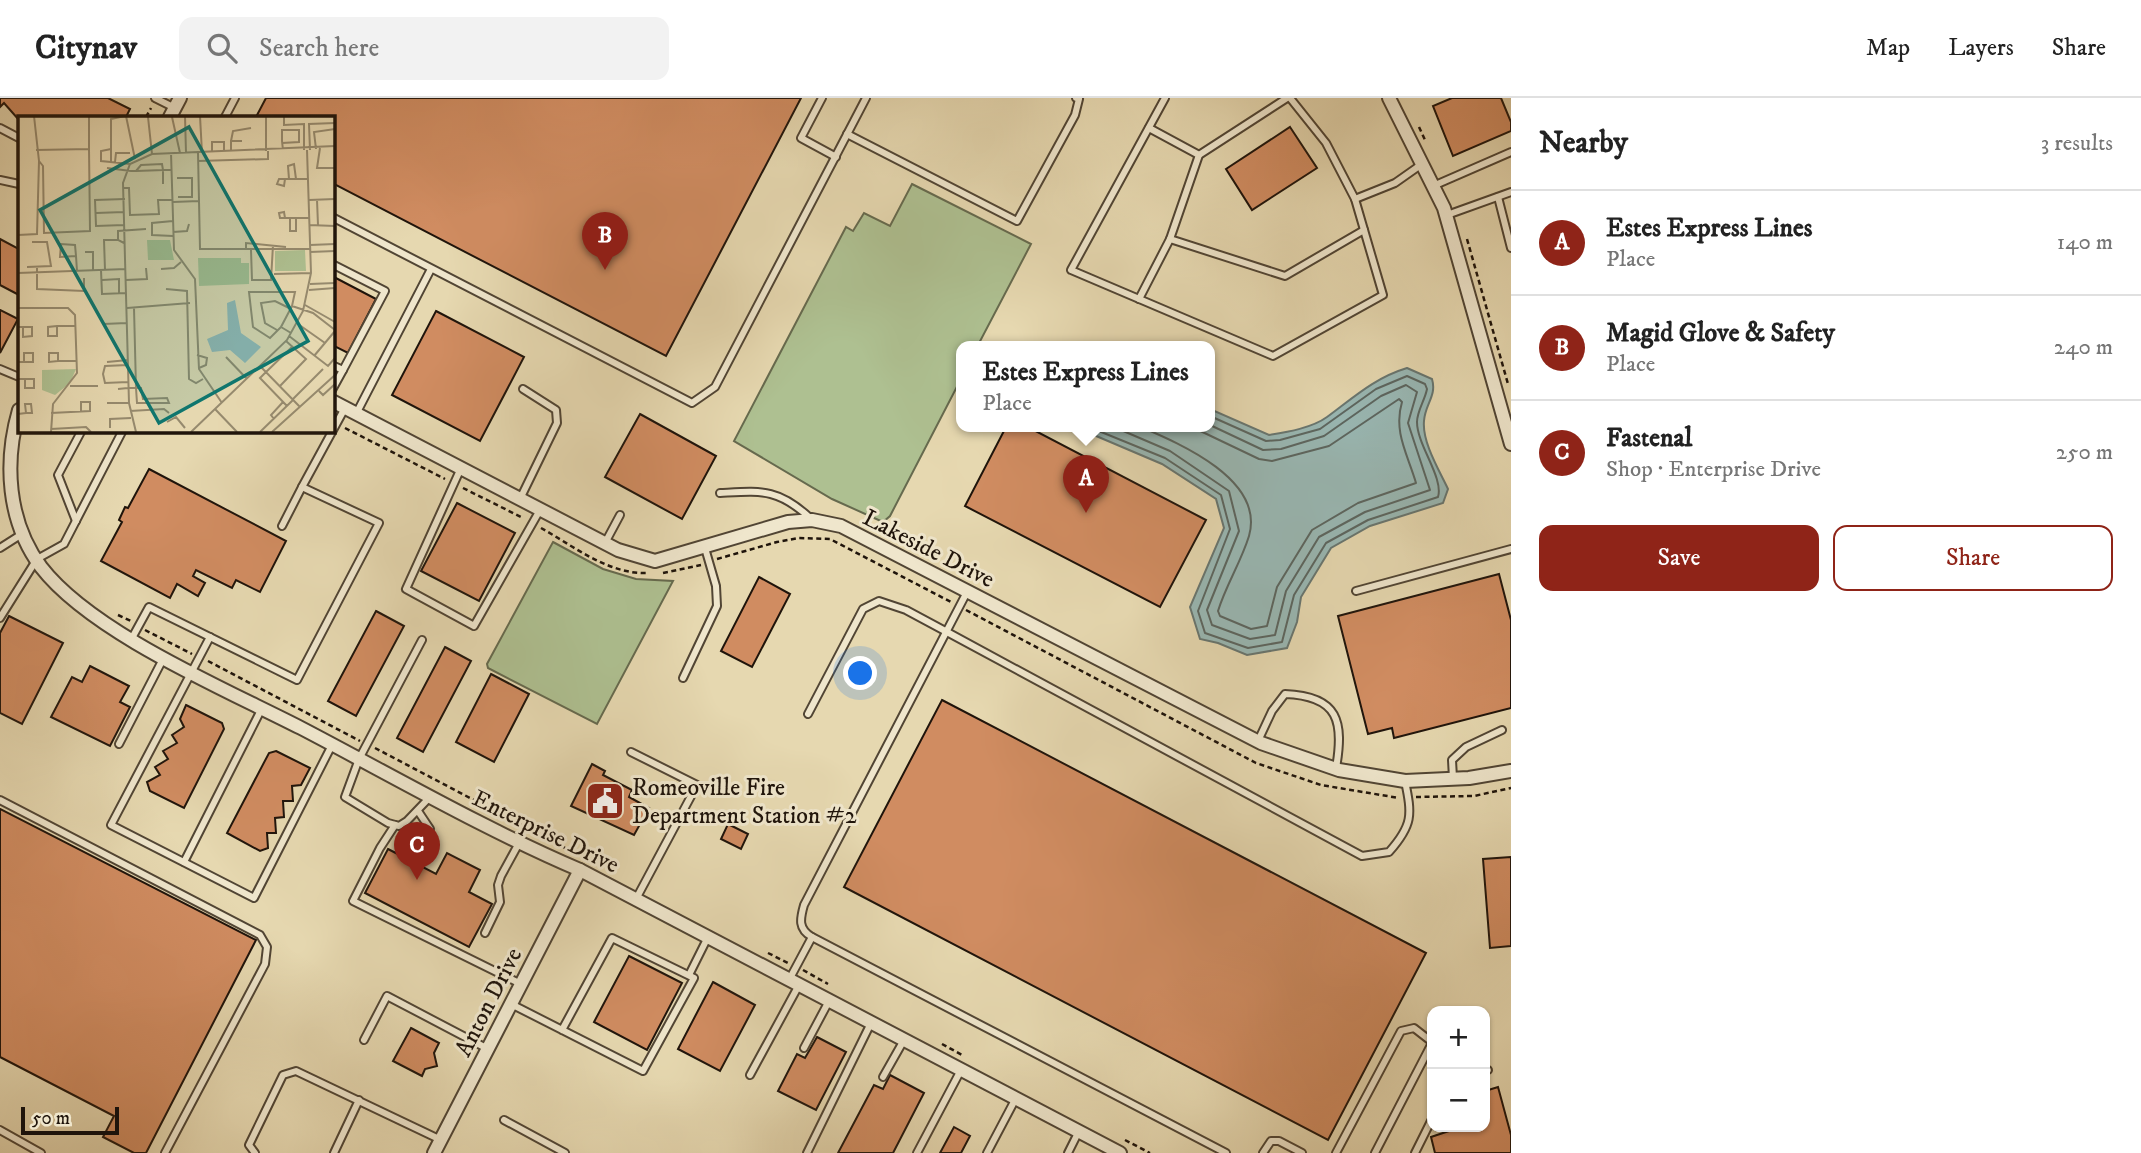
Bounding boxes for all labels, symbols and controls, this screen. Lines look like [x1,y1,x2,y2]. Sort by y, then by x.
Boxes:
search box [179,17,669,80]
text: Citynav [35,28,137,69]
icon: search [203,29,241,67]
text: Search here [259,32,379,65]
text: Map [1866,33,1910,63]
text: Layers [1948,33,2014,63]
text: Share [2052,33,2106,63]
inset map [18,116,334,432]
text: Nearby [1539,125,1628,162]
text: 3 results [2041,129,2113,158]
pin: B [582,212,628,270]
text: Estes Express Lines [1606,212,1812,245]
text: A [1555,228,1569,257]
text: 140 m [2057,228,2113,257]
text: Place [1606,245,1655,274]
text: Magid Glove & Safety [1606,317,1835,350]
text: B [1555,333,1569,362]
text: 240 m [2054,333,2113,362]
popup [956,341,1215,432]
text: Place [1606,350,1655,379]
text: Estes Express Lines [982,356,1189,389]
text: Place [982,389,1032,418]
text: Fastenal [1606,422,1692,455]
text: C [1554,438,1570,467]
text: 250 m [2056,438,2113,467]
pin: A [1063,455,1109,513]
text: Shop · Enterprise Drive [1606,455,1821,484]
street label: Lakeside Drive [858,503,999,595]
button: Save [1539,525,1819,591]
button: Share [1833,525,2113,591]
your location [843,656,877,690]
place label: Romeoville Fire Department Station #2 [632,773,857,831]
public building icon: Romeoville Fire Department Station #2 [584,780,626,822]
street label: Enterprise Drive [467,783,624,880]
pin: C [394,822,440,880]
street label: Anton Drive [449,943,529,1062]
map controls [1427,1006,1490,1132]
button: + [1427,1006,1490,1069]
button: − [1427,1069,1490,1132]
scale bar [21,1104,119,1136]
text: 50 m [32,1107,70,1130]

